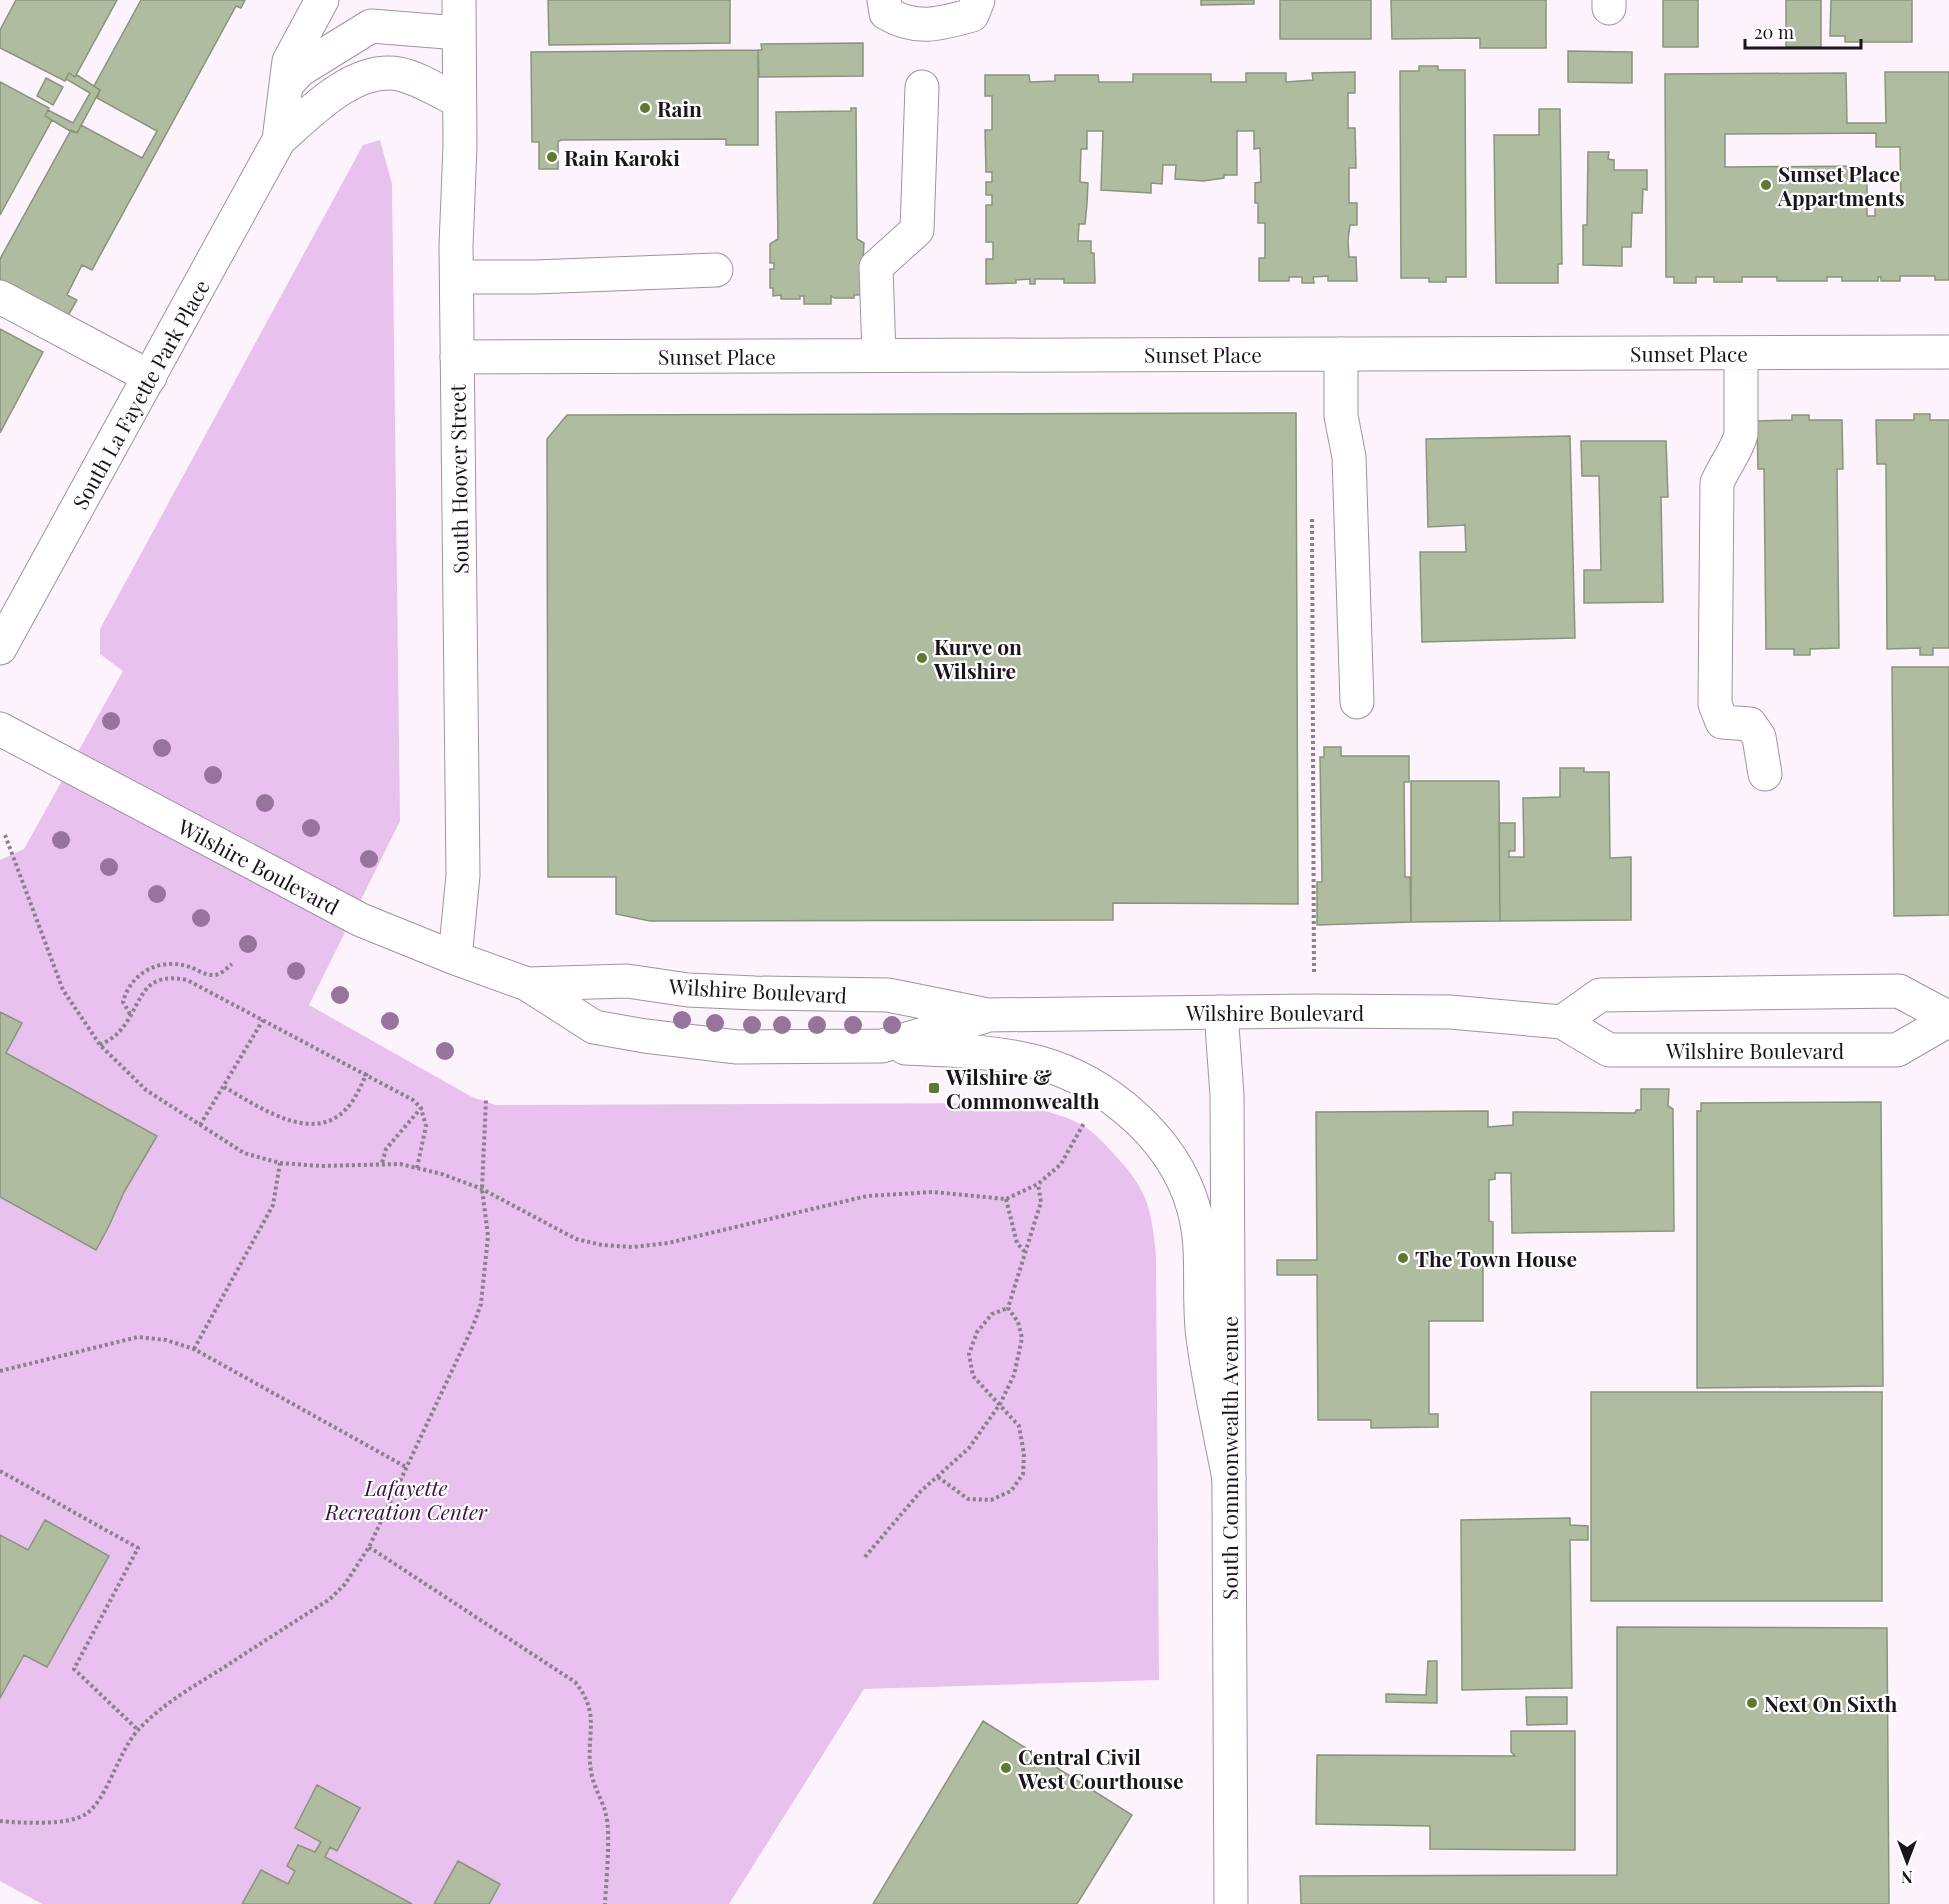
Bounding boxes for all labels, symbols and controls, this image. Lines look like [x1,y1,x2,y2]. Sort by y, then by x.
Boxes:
scale bar [1745,12,1860,50]
text: 20 m [1754,20,1794,44]
place label: Rain [657,94,702,122]
marker: Rain [638,101,652,115]
place label: Rain Karoki [564,143,680,171]
marker: Rain Karoki [545,150,559,164]
place label: Sunset Place Appartments [1777,159,1905,211]
marker: Sunset Place Appartments [1759,178,1773,192]
street label: South La Fayette Park Place [65,274,215,514]
street label: Sunset Place [1630,339,1748,367]
street label: Sunset Place [1144,340,1262,368]
street label: Sunset Place [658,342,776,370]
street label: South Hoover Street [442,383,474,574]
place label: Kurve on Wilshire [933,632,1022,684]
marker: Kurve on Wilshire [915,651,929,665]
street label: Wilshire Boulevard [173,811,344,920]
street label: Wilshire Boulevard [667,971,848,1009]
street label: Wilshire Boulevard [1185,998,1364,1026]
street label: Wilshire Boulevard [1665,1036,1844,1064]
place label: Wilshire & Commonwealth [945,1062,1100,1114]
marker: Wilshire & Commonwealth [927,1081,941,1095]
place label: The Town House [1415,1244,1577,1272]
marker: The Town House [1396,1251,1410,1265]
street label: South Commonwealth Avenue [1215,1316,1243,1600]
park label: Lafayette Recreation Center [324,1473,488,1525]
place label: Next On Sixth [1764,1689,1897,1717]
marker: Next On Sixth [1745,1696,1759,1710]
place label: Central Civil West Courthouse [1017,1742,1184,1794]
marker: Central Civil West Courthouse [999,1761,1013,1775]
north arrow [1877,1832,1937,1892]
text: N [1901,1867,1913,1888]

